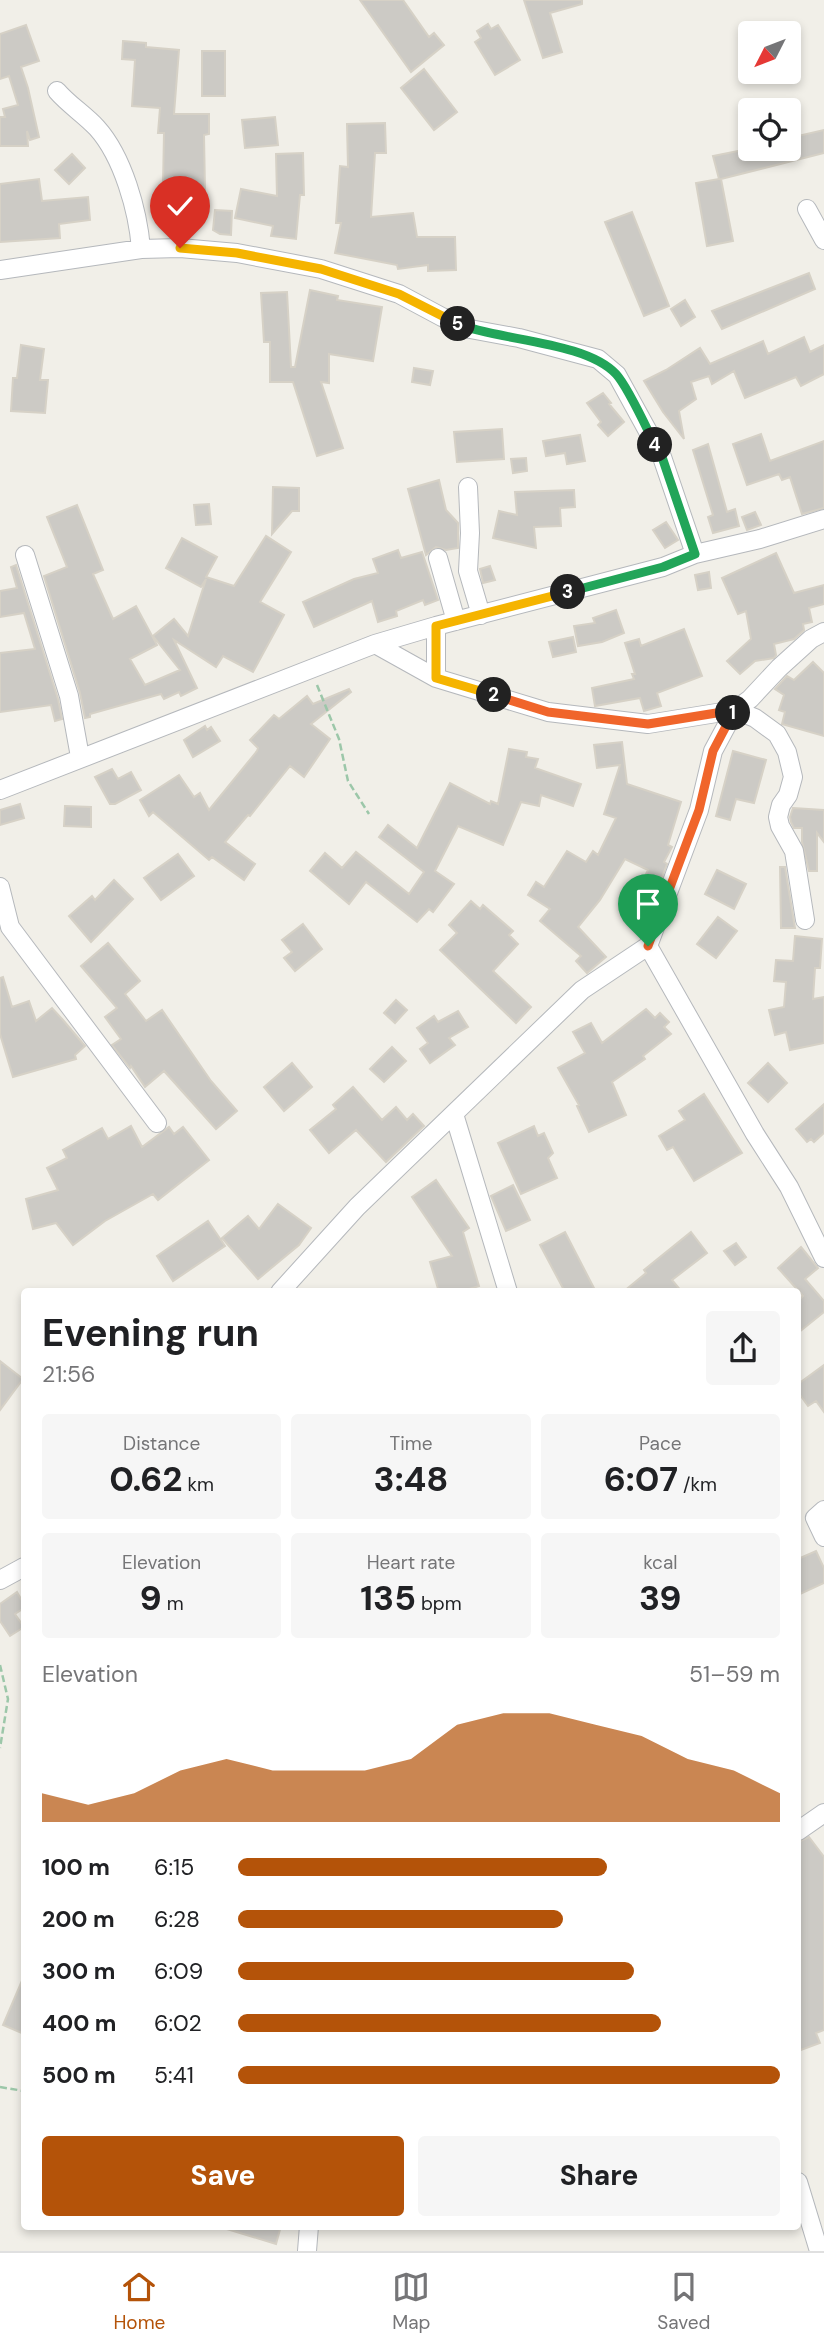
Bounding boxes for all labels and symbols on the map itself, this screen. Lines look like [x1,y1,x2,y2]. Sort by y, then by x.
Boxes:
north arrow [738,21,802,84]
pin [150,176,210,248]
pin: 5 [440,306,476,342]
pin: 4 [638,428,672,462]
pin: 3 [550,574,586,610]
pin: 2 [476,678,512,712]
pin: 1 [716,696,750,730]
pin [618,874,678,946]

